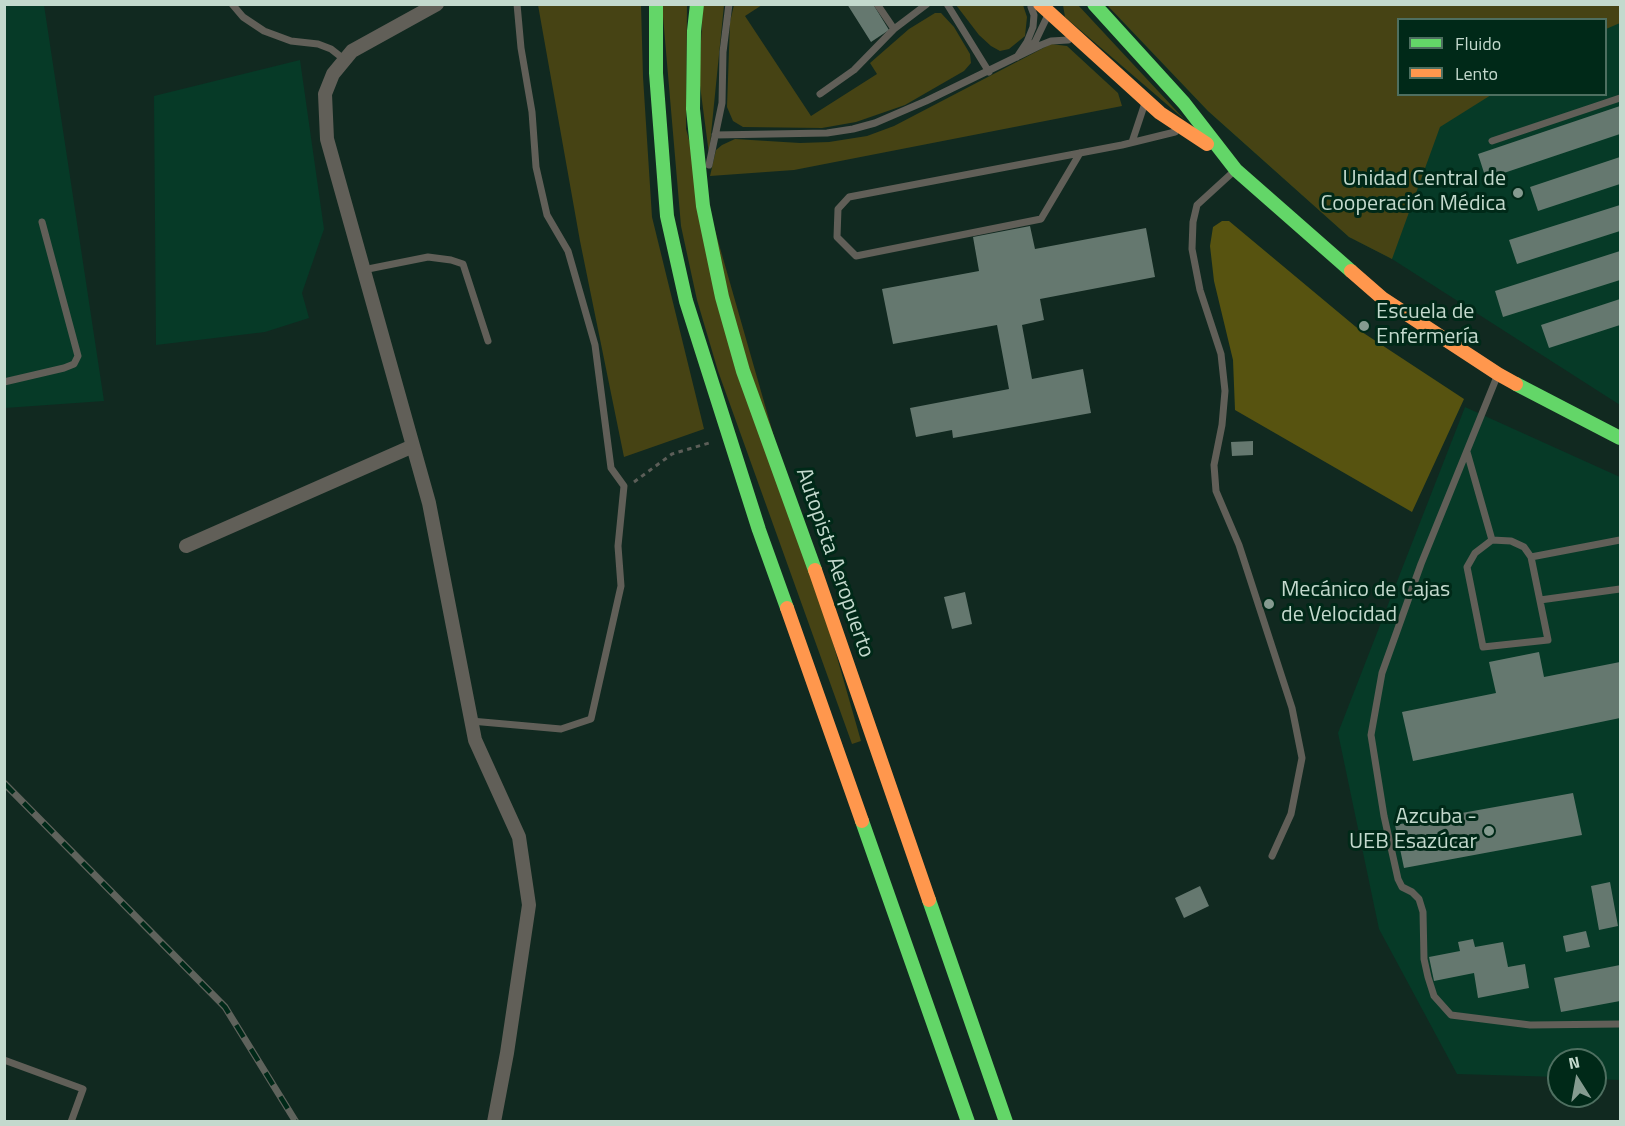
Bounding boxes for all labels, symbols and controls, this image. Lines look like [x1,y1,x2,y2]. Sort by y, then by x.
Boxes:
legend [1397,18,1607,96]
text: Fluido [1455,30,1501,57]
text: Lento [1455,60,1498,87]
place label: Unidad Central de Cooperación Médica [1320,167,1506,218]
marker: Unidad Central de Cooperación Médica [1511,186,1525,200]
place label: Escuela de Enfermería [1376,300,1479,352]
marker: Escuela de Enfermería [1357,319,1371,333]
street label: Autopista Aeropuerto [789,465,879,661]
place label: Mecánico de Cajas de Velocidad [1281,578,1450,630]
marker: Mecánico de Cajas de Velocidad [1262,597,1276,611]
place label: Azcuba - UEB Esazúcar [1349,805,1477,856]
marker: Azcuba - UEB Esazúcar [1482,824,1496,838]
north arrow [1547,1048,1607,1108]
text: N [1566,1049,1582,1075]

